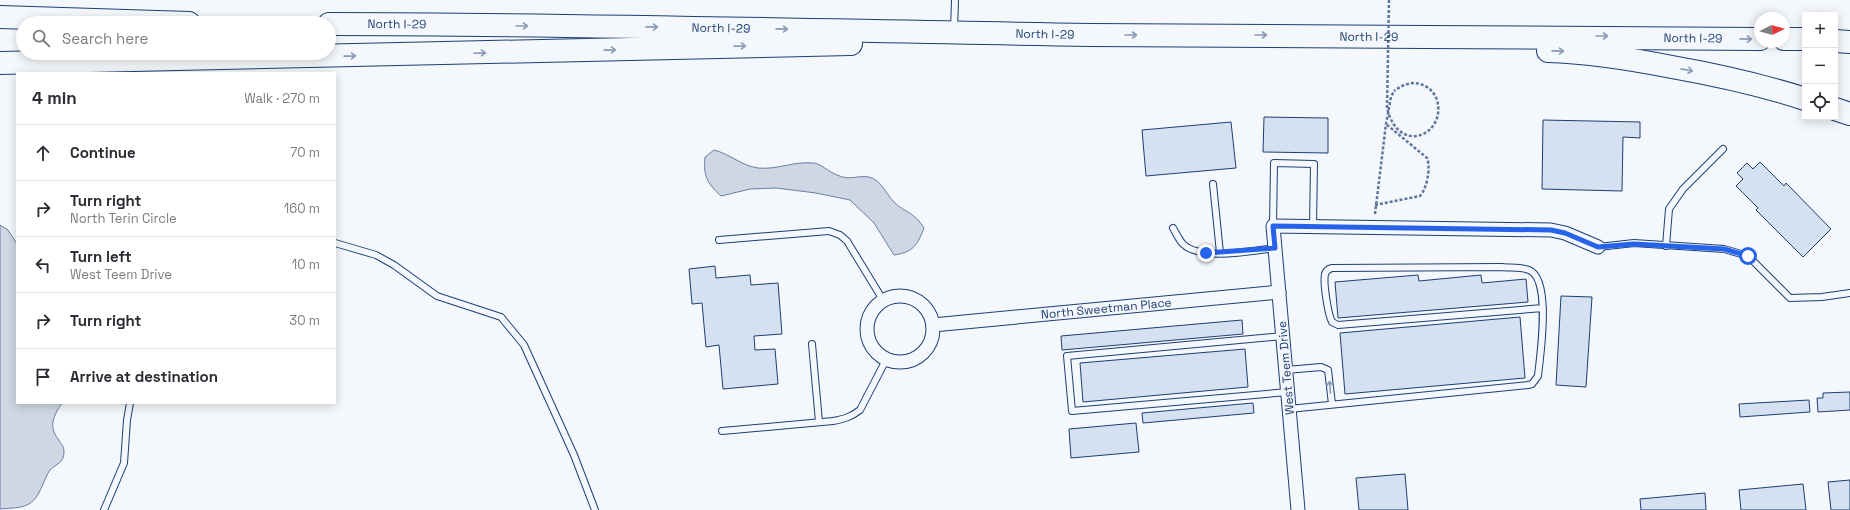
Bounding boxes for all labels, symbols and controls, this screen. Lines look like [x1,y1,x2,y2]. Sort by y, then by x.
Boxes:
north arrow [1754,12,1790,48]
map controls [1802,12,1838,120]
button: + [1802,12,1838,48]
search box [16,16,336,60]
street label: North I-29 [368,16,426,32]
street label: North I-29 [691,20,751,37]
one-way arrow [515,22,528,29]
one-way arrow [645,23,658,31]
one-way arrow [775,25,788,32]
street label: North I-29 [1015,26,1074,43]
icon: search [30,27,52,49]
text: Search here [62,29,148,48]
street label: North I-29 [1339,29,1398,45]
street label: North I-29 [1663,30,1722,47]
one-way arrow [1124,31,1137,39]
one-way arrow [1254,32,1267,39]
one-way arrow [1595,32,1608,40]
one-way arrow [1739,35,1752,43]
one-way arrow [733,43,746,50]
one-way arrow [603,46,616,53]
one-way arrow [1551,48,1564,55]
button: − [1802,48,1838,84]
one-way arrow [473,49,486,57]
one-way arrow [343,53,356,60]
one-way arrow [1680,66,1693,74]
button: locate [1802,84,1838,120]
text: 4 min [32,87,77,109]
text: Walk · 270 m [244,90,320,107]
icon: ahead [32,142,54,164]
text: Continue [70,143,136,162]
text: 70 m [290,144,320,161]
text: Turn right [70,191,141,210]
icon: right [32,198,54,220]
text: 160 m [284,200,320,217]
text: North Terin Circle [70,210,177,227]
route end [1197,244,1215,262]
text: Turn left [70,247,132,266]
route start [1739,247,1757,265]
icon: left [32,254,54,276]
text: 10 m [292,256,320,273]
text: West Teem Drive [70,266,172,283]
street label: North Sweetman Place [1040,294,1172,323]
icon: right [32,310,54,332]
text: Turn right [70,311,141,330]
text: 30 m [289,312,320,329]
street label: West Teem Drive [1274,320,1298,416]
icon: arrive [32,366,54,388]
text: Arrive at destination [70,367,218,386]
one-way arrow [1327,381,1334,394]

